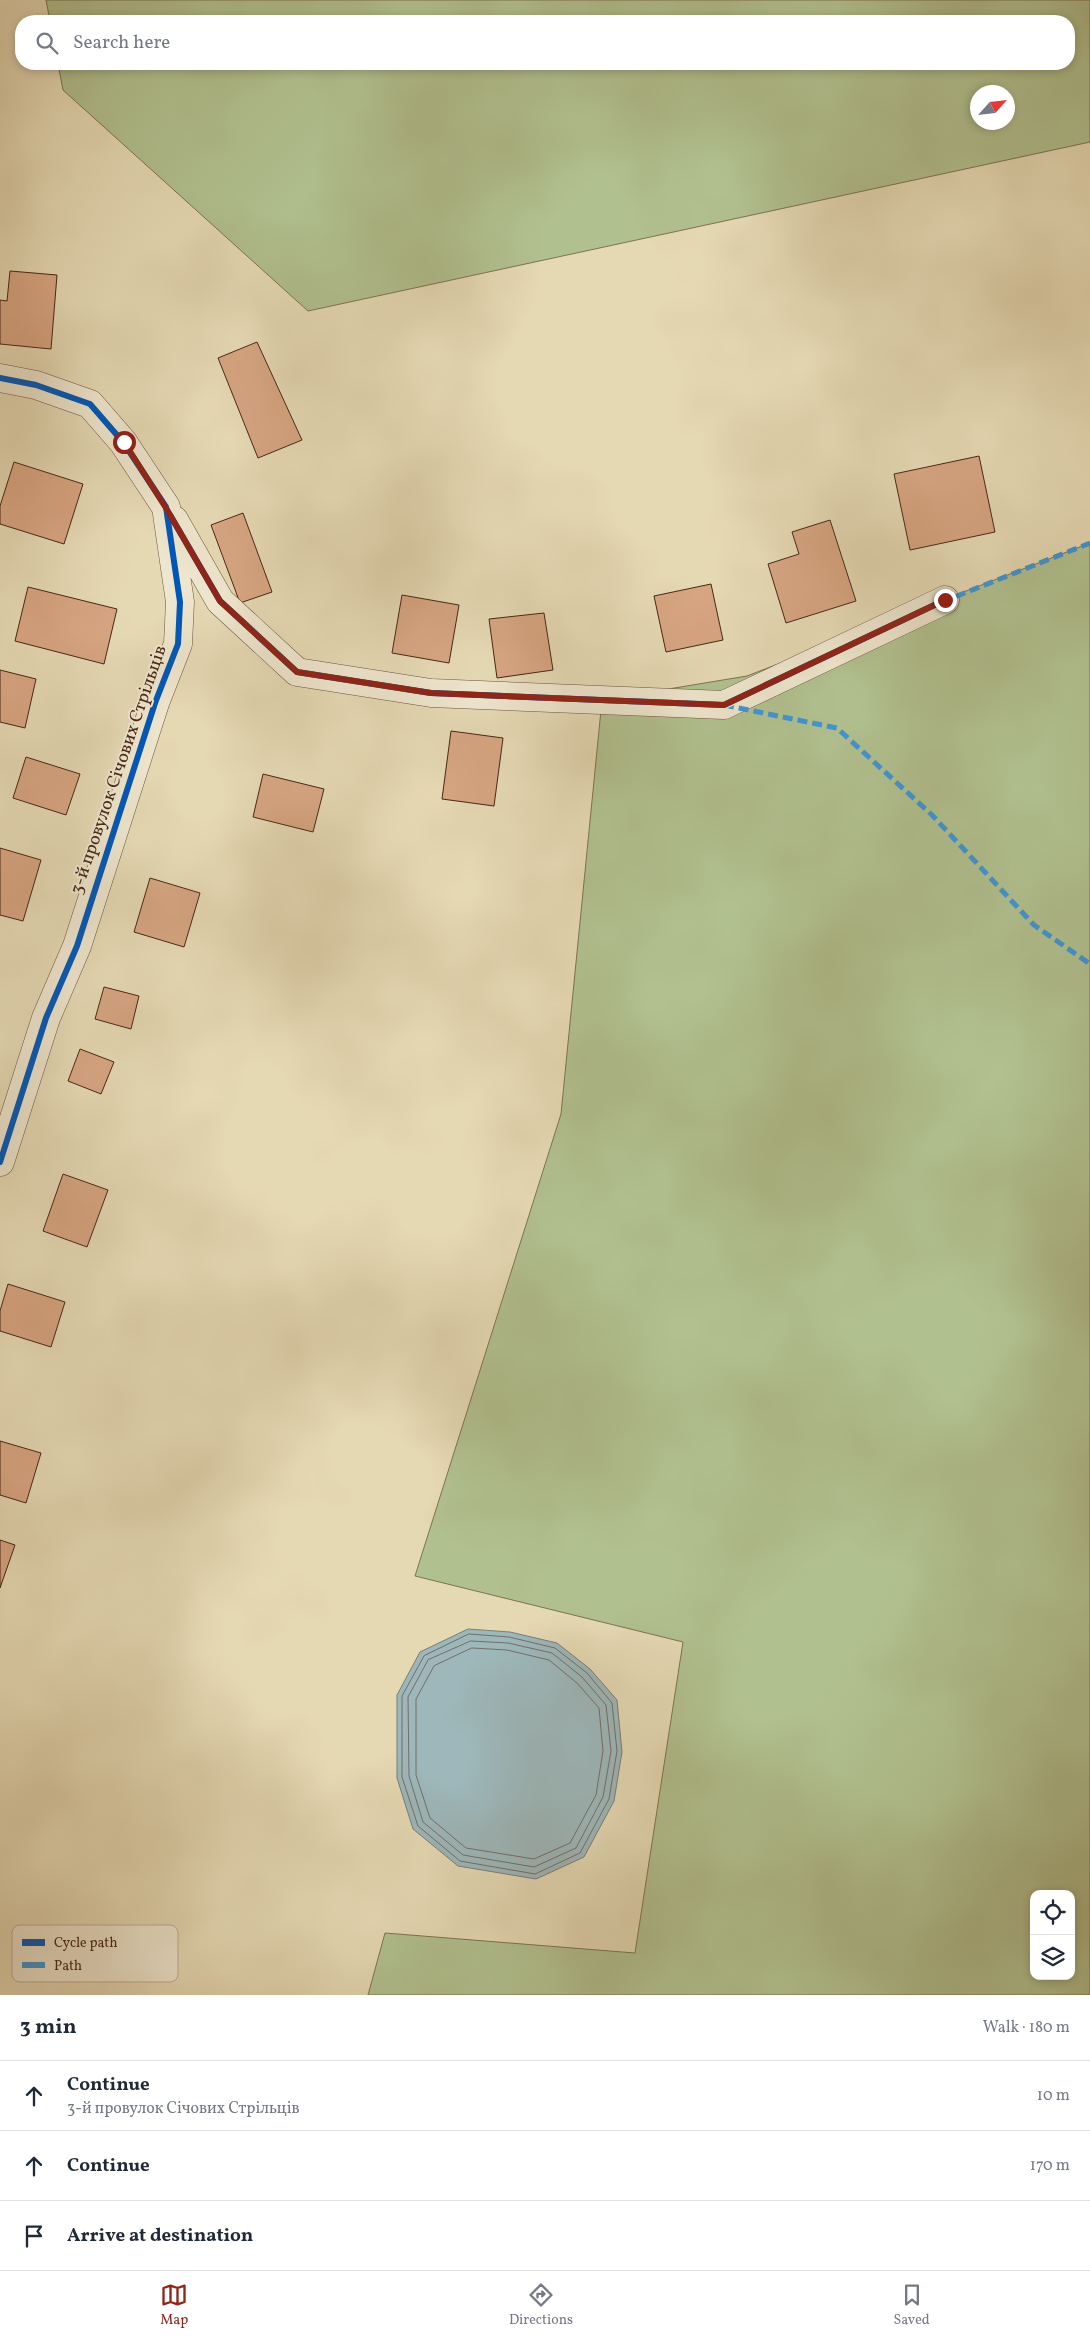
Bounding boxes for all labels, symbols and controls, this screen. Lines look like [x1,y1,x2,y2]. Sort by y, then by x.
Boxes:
search box [15,15,1075,70]
icon: search [33,29,61,57]
text: Search here [73,30,170,56]
north arrow [970,85,1015,130]
route start [113,431,136,454]
route end [934,589,957,612]
street label: 3-й провулок Січових Стрільців [65,642,173,898]
map controls [1030,1890,1075,1980]
button: locate [1030,1890,1075,1935]
legend [12,1925,178,1982]
text: Cycle path [54,1934,118,1953]
button: layers [1030,1935,1075,1980]
text: Path [54,1957,82,1976]
text: 3 min [20,2013,76,2042]
text: Walk · 180 m [983,2017,1070,2039]
text: Continue [67,2072,150,2098]
icon: ahead [20,2082,48,2110]
text: 10 m [1037,2085,1070,2107]
text: 3-й провулок Січових Стрільців [67,2098,300,2120]
icon: ahead [20,2152,48,2180]
text: Continue [67,2153,150,2179]
text: 170 m [1030,2155,1070,2177]
icon: arrive [20,2222,48,2250]
text: Arrive at destination [67,2223,253,2249]
tab: Map [160,2281,188,2330]
tab: Directions [509,2281,573,2330]
tab: Saved [894,2281,930,2330]

